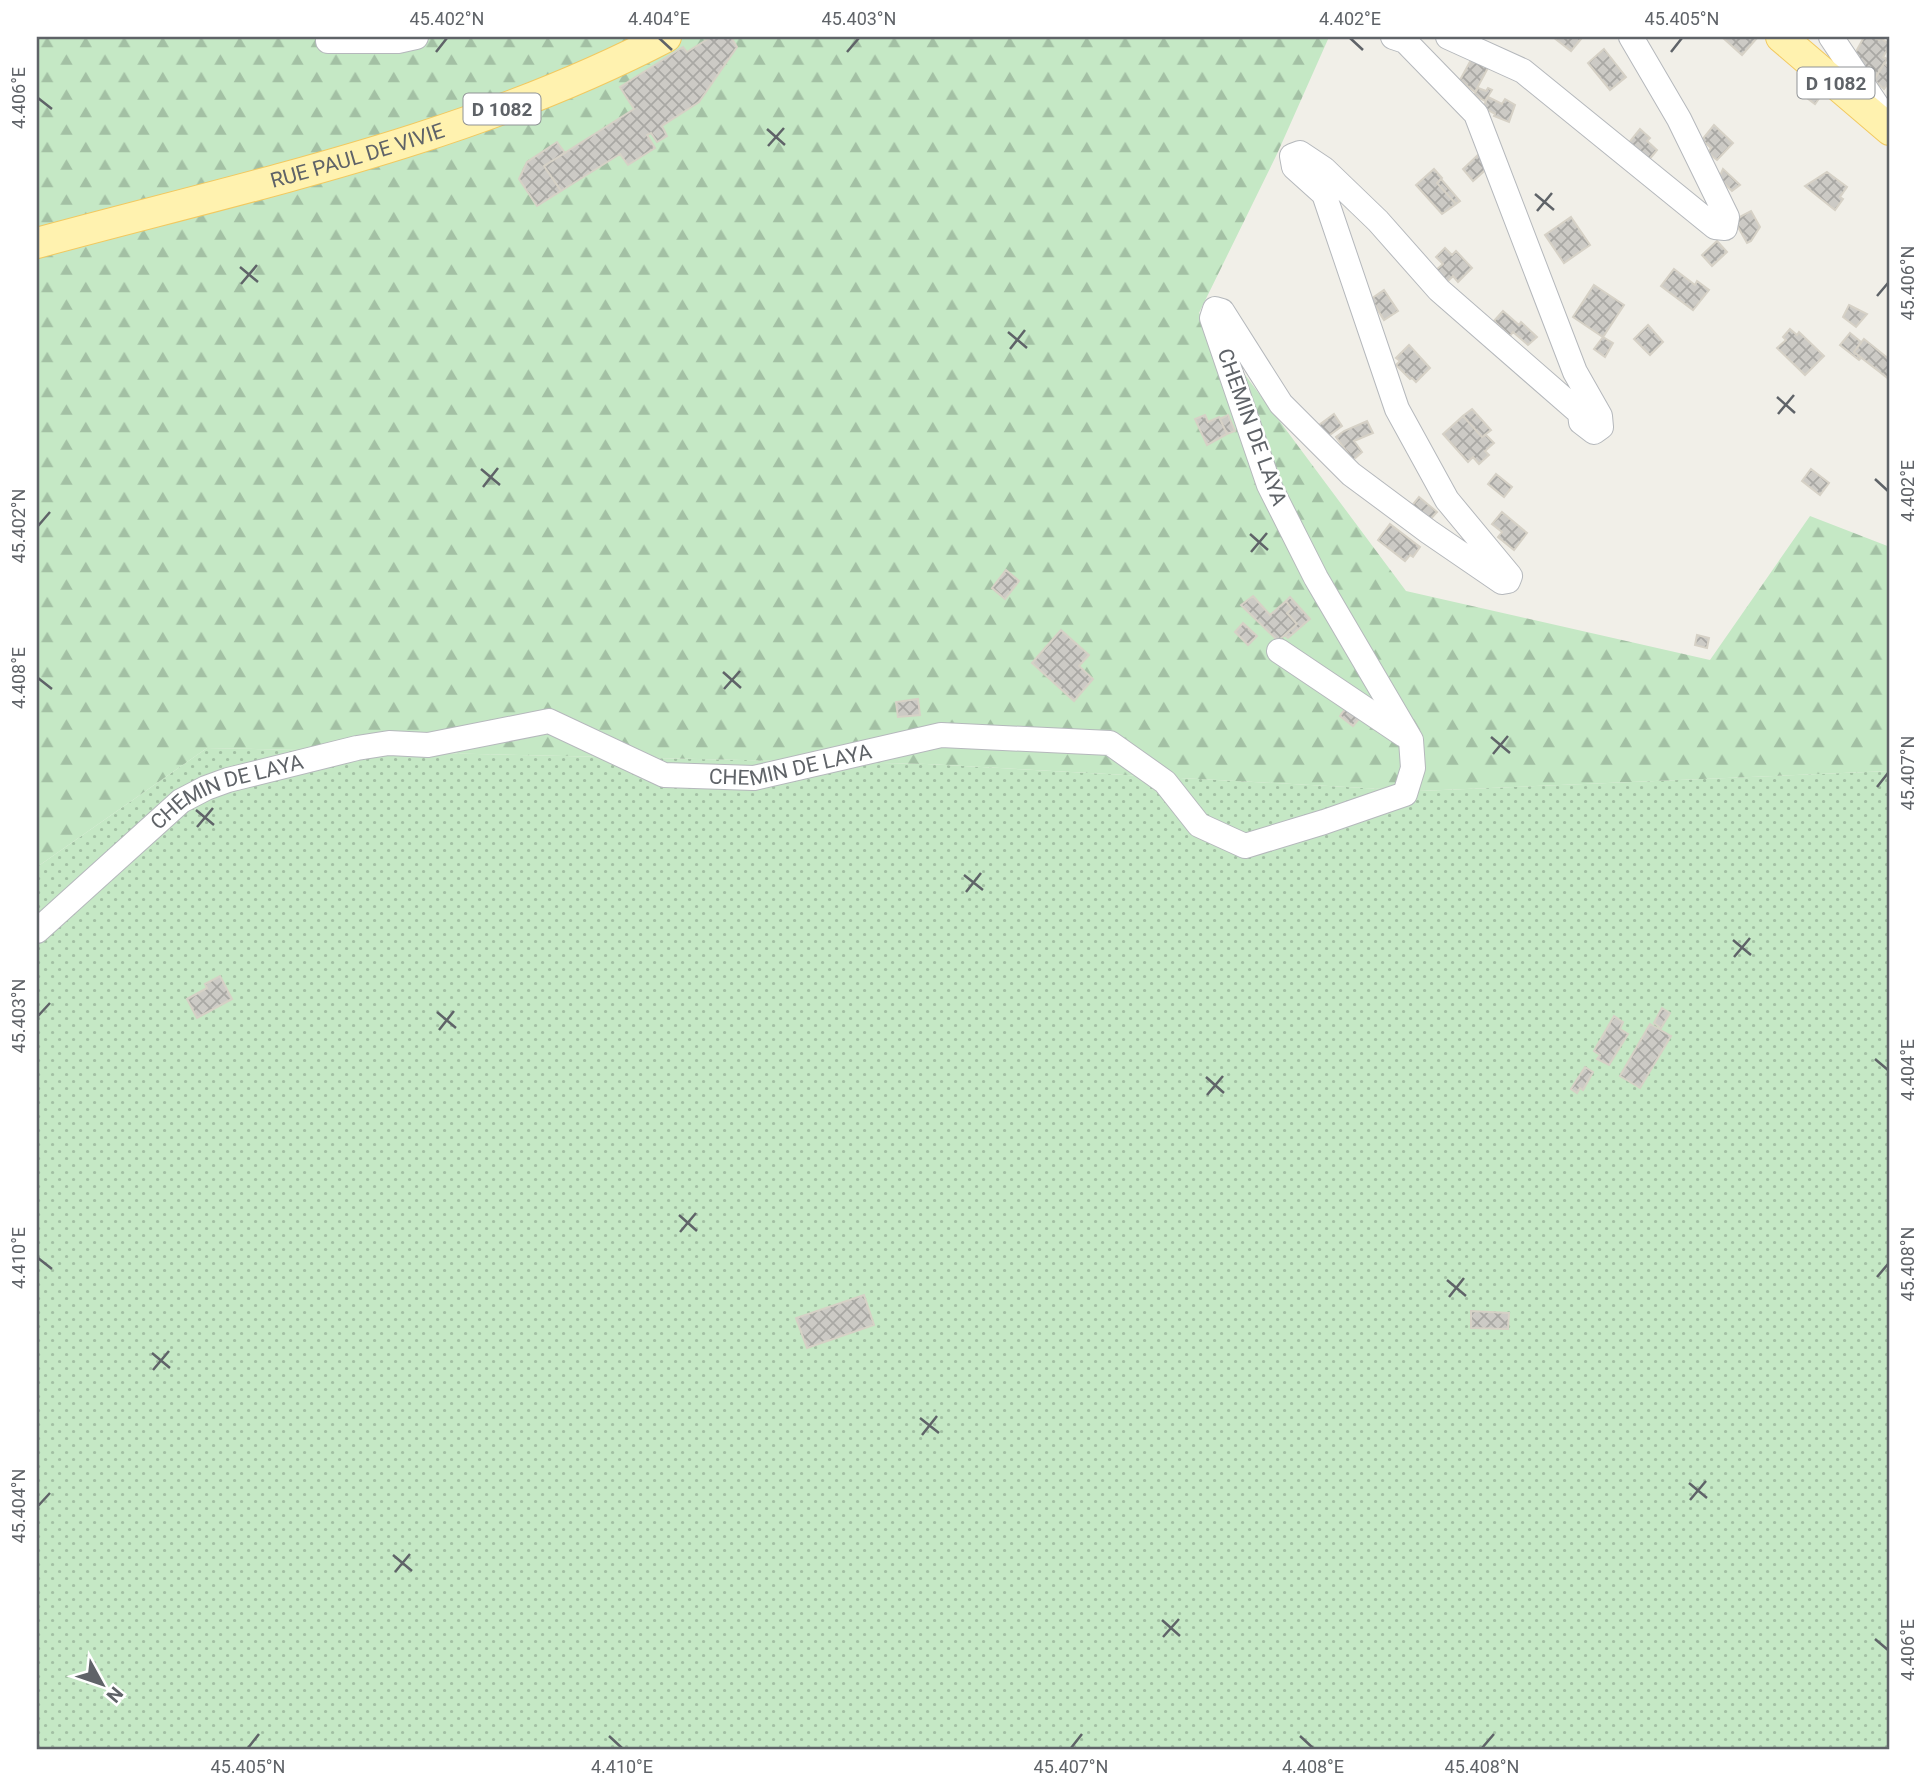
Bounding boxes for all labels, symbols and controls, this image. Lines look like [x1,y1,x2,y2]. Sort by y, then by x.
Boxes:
text: 45.402°N [410,8,484,29]
text: 4.404°E [628,8,690,29]
text: 45.403°N [822,8,896,29]
text: 4.402°E [1319,8,1381,29]
text: 45.405°N [1645,8,1719,29]
text: 4.406°E [8,67,29,129]
road number: D 1082 [1798,68,1874,99]
road number: D 1082 [463,94,540,124]
street label: RUE PAUL DE VIVIE [268,118,447,193]
text: 45.406°N [1897,246,1918,320]
street label: CHEMIN DE LAYA [1212,345,1292,509]
text: 4.402°E [1897,460,1918,522]
text: 45.402°N [8,489,29,563]
text: 4.408°E [8,647,29,709]
text: 45.407°N [1897,736,1918,810]
street label: CHEMIN DE LAYA [709,739,874,791]
street label: CHEMIN DE LAYA [146,750,306,835]
text: 45.403°N [8,979,29,1053]
text: 4.404°E [1897,1039,1918,1101]
text: 4.410°E [8,1227,29,1289]
text: 45.408°N [1897,1227,1918,1301]
text: 45.404°N [8,1469,29,1543]
text: 4.406°E [1897,1619,1918,1681]
north arrow [66,1650,136,1720]
text: N [102,1682,128,1707]
text: 45.405°N [211,1756,285,1777]
text: 4.410°E [591,1756,653,1777]
text: 45.407°N [1034,1756,1108,1777]
text: 4.408°E [1282,1756,1344,1777]
text: 45.408°N [1445,1756,1519,1777]

